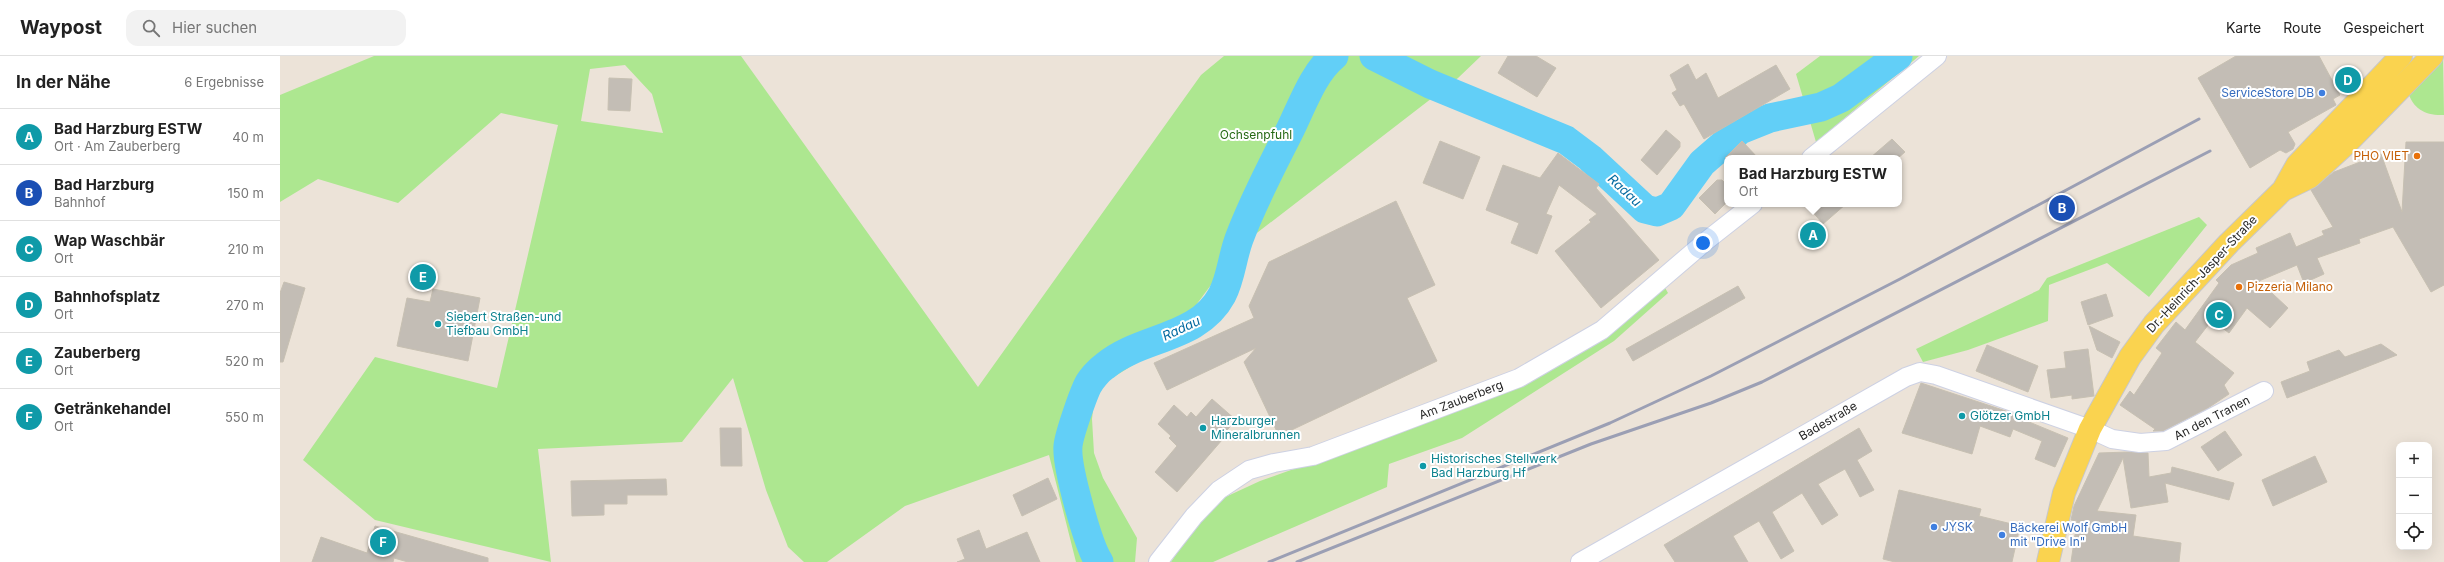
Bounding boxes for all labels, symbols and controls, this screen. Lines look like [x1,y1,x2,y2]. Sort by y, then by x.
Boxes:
search box [126,10,406,46]
text: Waypost [20,16,102,39]
icon: search [140,17,162,39]
text: Hier suchen [172,18,257,37]
text: Karte [2226,19,2261,36]
text: Route [2283,19,2321,36]
text: Gespeichert [2343,19,2424,36]
pin: D [2335,65,2361,95]
text: In der Nähe [16,72,111,92]
text: 6 Ergebnisse [184,74,264,90]
place label: ServiceStore DB [2221,85,2314,100]
marker: ServiceStore DB [2317,88,2327,98]
text: Bad Harzburg ESTW [54,119,202,138]
park label: Ochsenpfuhl [1220,127,1292,142]
text: A [24,129,34,145]
text: 40 m [232,129,264,145]
text: Ort · Am Zauberberg [54,138,180,154]
place label: PHO VIET [2353,148,2409,163]
marker: PHO VIET [2412,151,2422,161]
popup [1724,155,1902,207]
text: Bad Harzburg ESTW [1739,164,1887,183]
water label: Radau [1605,171,1645,210]
text: Bad Harzburg [54,175,154,194]
text: Ort [1739,183,1758,199]
text: B [25,185,33,201]
text: 150 m [228,185,264,201]
pin: B [2049,193,2075,223]
text: Bahnhof [54,194,105,210]
street label: Dr.-Heinrich-Jasper-Straße [2143,212,2260,335]
pin: A [1800,220,1826,250]
text: Wap Waschbär [54,231,165,250]
your location [1693,233,1713,253]
text: C [24,241,34,257]
text: 210 m [228,241,264,257]
text: Ort [54,250,73,266]
pin: E [410,262,436,292]
place label: Pizzeria Milano [2247,279,2333,294]
marker: Pizzeria Milano [2234,282,2244,292]
text: Bahnhofsplatz [54,287,160,306]
text: D [24,297,34,313]
text: 270 m [226,297,264,313]
pin: C [2206,300,2232,330]
text: Ort [54,306,73,322]
place label: Siebert Straßen-und Tiefbau GmbH [446,309,561,338]
water label: Radau [1160,312,1203,344]
marker: Siebert Straßen-und Tiefbau GmbH [433,319,443,329]
text: Zauberberg [54,343,140,362]
text: E [25,353,33,369]
text: 520 m [225,353,264,369]
text: Ort [54,362,73,378]
street label: Am Zauberberg [1417,377,1505,422]
street label: An den Tranen [2171,392,2252,443]
street label: Badestraße [1796,398,1860,443]
text: Getränkehandel [54,399,171,418]
place label: Glötzer GmbH [1970,408,2050,423]
text: F [25,409,33,425]
text: 550 m [225,409,264,425]
marker: Glötzer GmbH [1957,411,1967,421]
place label: Harzburger Mineralbrunnen [1211,413,1300,442]
text: Ort [54,418,73,434]
marker: Harzburger Mineralbrunnen [1198,423,1208,433]
map controls [2396,442,2432,550]
button: + [2396,442,2432,478]
place label: Historisches Stellwerk Bad Harzburg Hf [1431,451,1557,480]
marker: Historisches Stellwerk Bad Harzburg Hf [1418,461,1428,471]
button: − [2396,478,2432,514]
button: locate [2396,514,2432,550]
place label: JYSK [1942,519,1973,534]
place label: Bäckerei Wolf GmbH mit "Drive In" [2010,520,2127,549]
marker: JYSK [1929,522,1939,532]
pin: F [370,527,396,557]
marker: Bäckerei Wolf GmbH mit "Drive In" [1997,530,2007,540]

